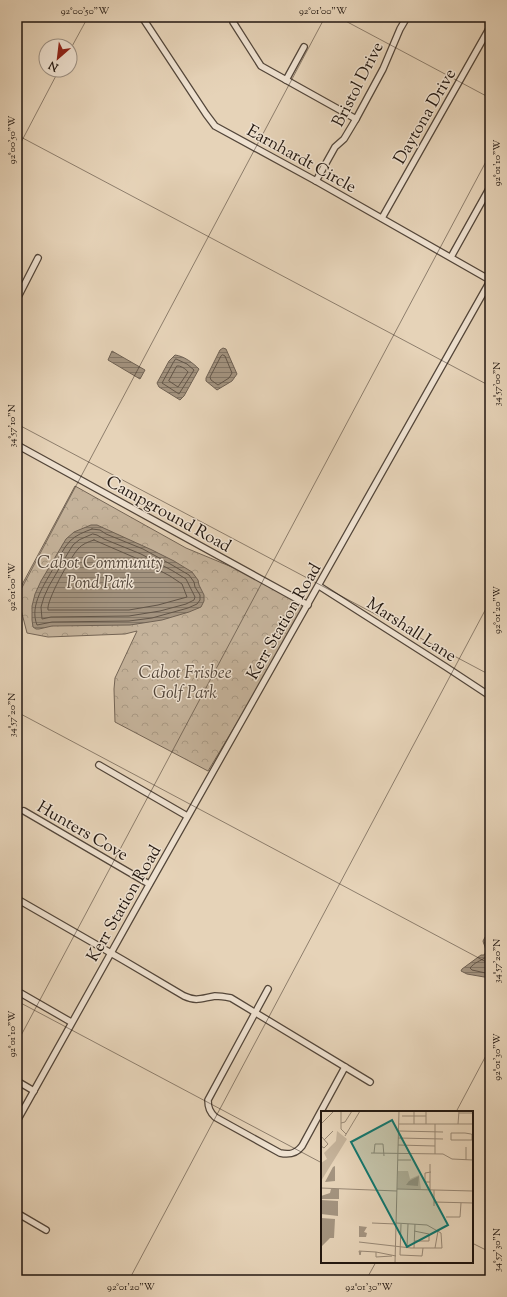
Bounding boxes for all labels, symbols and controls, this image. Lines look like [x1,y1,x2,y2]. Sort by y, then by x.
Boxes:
text: 92°00'50"W [61,4,109,19]
text: 92°01'00"W [299,4,347,19]
north arrow [38,38,78,78]
street label: Bristol Drive [327,38,391,132]
text: N [46,57,62,76]
street label: Daytona Drive [389,65,463,169]
text: 92°00'50"W [5,116,20,164]
street label: Earnhardt Circle [242,120,360,200]
text: 92°01'10"W [490,140,505,186]
text: 34°57'00"N [490,362,505,406]
text: 34°57'10"N [5,404,20,448]
street label: Campground Road [101,470,235,559]
park label: Cabot Community Pond Park [37,552,163,596]
street label: Kerr Station Road [242,559,328,685]
text: 92°01'00"W [5,563,20,611]
text: 92°01'20"W [490,586,505,634]
street label: Marshall Lane [361,593,461,669]
park label: Cabot Frisbee Golf Park [138,662,232,706]
text: 34°57'20"N [5,693,20,737]
street label: Hunters Cove [32,796,132,868]
street label: Kerr Station Road [82,841,168,967]
text: 34°57'20"N [490,939,505,983]
text: 92°01'10"W [5,1011,20,1057]
text: 92°01'30"W [490,1033,505,1081]
inset map [321,1111,473,1263]
text: 34°57'30"N [490,1228,505,1272]
text: 92°01'20"W [107,1280,155,1295]
text: 92°01'30"W [345,1280,393,1295]

